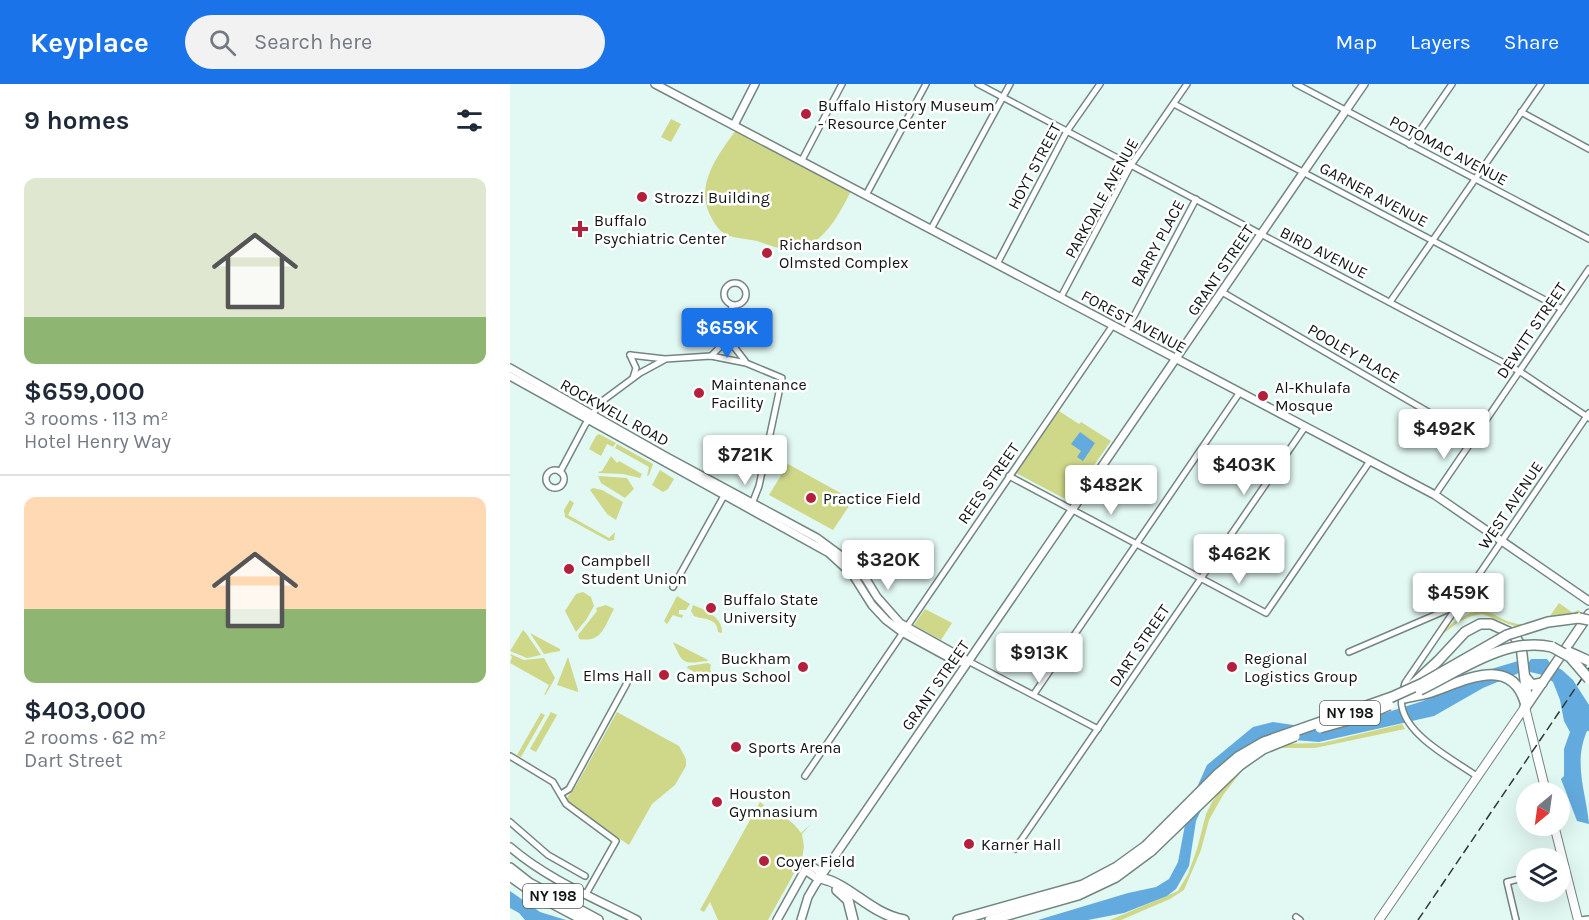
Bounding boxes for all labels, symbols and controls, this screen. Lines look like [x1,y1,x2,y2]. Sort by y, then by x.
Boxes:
search box [185,15,605,69]
text: Keyplace [30,26,149,59]
icon: search [206,26,239,59]
text: Search here [254,29,372,55]
text: Map [1335,30,1377,54]
text: Layers [1410,30,1471,54]
text: Share [1504,30,1559,54]
place label: Buffalo History Museum - Resource Center [818,96,995,133]
icon: filters [453,104,486,137]
text: 9 homes [24,105,130,136]
marker: Buffalo History Museum - Resource Center [799,107,813,121]
street label: POTOMAC AVENUE [1386,111,1511,190]
street label: HOYT STREET [1004,120,1065,213]
street label: PARKDALE AVENUE [1061,135,1142,261]
street label: GARNER AVENUE [1316,158,1431,231]
place label: Strozzi Building [654,188,770,207]
marker: Strozzi Building [635,190,649,204]
street label: BARRY PLACE [1127,197,1188,290]
place label: Buffalo Psychiatric Center [594,211,726,248]
icon: home [201,217,309,325]
marker: Buffalo Psychiatric Center [571,220,589,238]
street label: GRANT STREET [1183,221,1258,319]
street label: BIRD AVENUE [1277,222,1371,283]
place label: Richardson Olmsted Complex [779,235,908,272]
marker: Richardson Olmsted Complex [760,246,774,260]
street label: DEWITT STREET [1492,279,1571,382]
street label: FOREST AVENUE [1078,286,1189,357]
pin: $659K [685,308,769,359]
text: $659K [696,316,758,339]
street label: POOLEY PLACE [1304,319,1403,387]
street label: ROCKWELL ROAD [557,375,673,450]
place label: Maintenance Facility [711,375,807,412]
text: $659,000 [24,376,145,407]
place label: Al-Khulafa Mosque [1275,378,1351,415]
marker: Maintenance Facility [692,386,706,400]
marker: Al-Khulafa Mosque [1256,389,1270,403]
text: 3 rooms · 113 m² [24,407,168,430]
pin: $492K [1402,409,1486,460]
text: $492K [1412,417,1476,440]
text: Hotel Henry Way [24,430,171,453]
pin: $721K [703,435,787,486]
street label: REES STREET [953,439,1023,528]
text: $721K [717,443,773,466]
pin: $403K [1202,445,1286,496]
text: $403K [1212,453,1276,476]
street label: WEST AVENUE [1474,458,1547,553]
pin: $482K [1069,465,1153,516]
text: $482K [1079,473,1143,496]
place label: Practice Field [823,489,921,508]
marker: Practice Field [804,491,818,505]
pin: $462K [1197,534,1281,585]
icon: home [201,536,309,644]
pin: $320K [846,540,930,591]
text: $462K [1208,542,1271,565]
text: $320K [856,548,920,571]
place label: Campbell Student Union [581,551,687,588]
marker: Campbell Student Union [562,562,576,576]
pin: $459K [1416,573,1500,624]
text: $459K [1427,581,1489,604]
place label: Buffalo State University [723,590,818,627]
marker: Buffalo State University [704,601,718,615]
street label: DART STREET [1105,601,1174,690]
pin: $913K [997,633,1081,684]
street label: GRANT STREET [897,637,973,734]
text: $913K [1010,641,1068,664]
place label: Buckham Campus School [677,649,791,686]
place label: Regional Logistics Group [1244,649,1358,686]
marker: Buckham Campus School [796,660,810,674]
marker: Regional Logistics Group [1225,660,1239,674]
place label: Elms Hall [583,666,652,685]
marker: Elms Hall [657,668,671,682]
text: $403,000 [24,695,146,726]
road number: NY 198 [1320,701,1380,725]
text: 2 rooms · 62 m² [24,726,166,749]
place label: Sports Arena [748,738,841,757]
marker: Sports Arena [729,740,743,754]
text: Dart Street [24,749,123,772]
north arrow [1516,782,1570,836]
map controls [1516,782,1570,902]
place label: Houston Gymnasium [729,784,818,821]
marker: Houston Gymnasium [710,795,724,809]
place label: Karner Hall [981,835,1061,854]
marker: Karner Hall [962,837,976,851]
button: layers [1516,848,1570,902]
place label: Coyer Field [776,852,855,871]
marker: Coyer Field [757,854,771,868]
road number: NY 198 [523,884,583,908]

